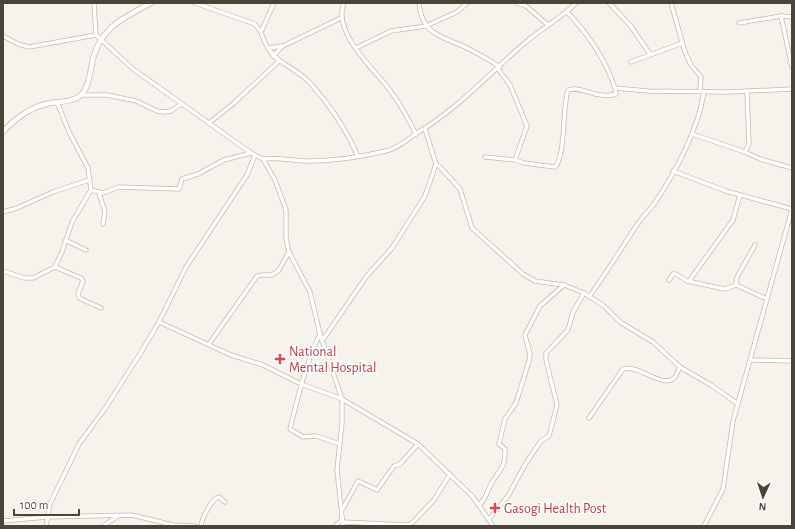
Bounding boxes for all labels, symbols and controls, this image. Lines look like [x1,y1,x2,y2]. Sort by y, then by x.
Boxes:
place label: National Mental Hospital [289,345,376,375]
marker: National Mental Hospital [274,353,286,365]
north arrow [743,477,783,517]
scale bar [14,491,79,517]
text: 100 m [20,499,48,511]
text: N [758,501,767,512]
marker: Gasogi Health Post [489,502,501,514]
place label: Gasogi Health Post [504,502,607,516]

